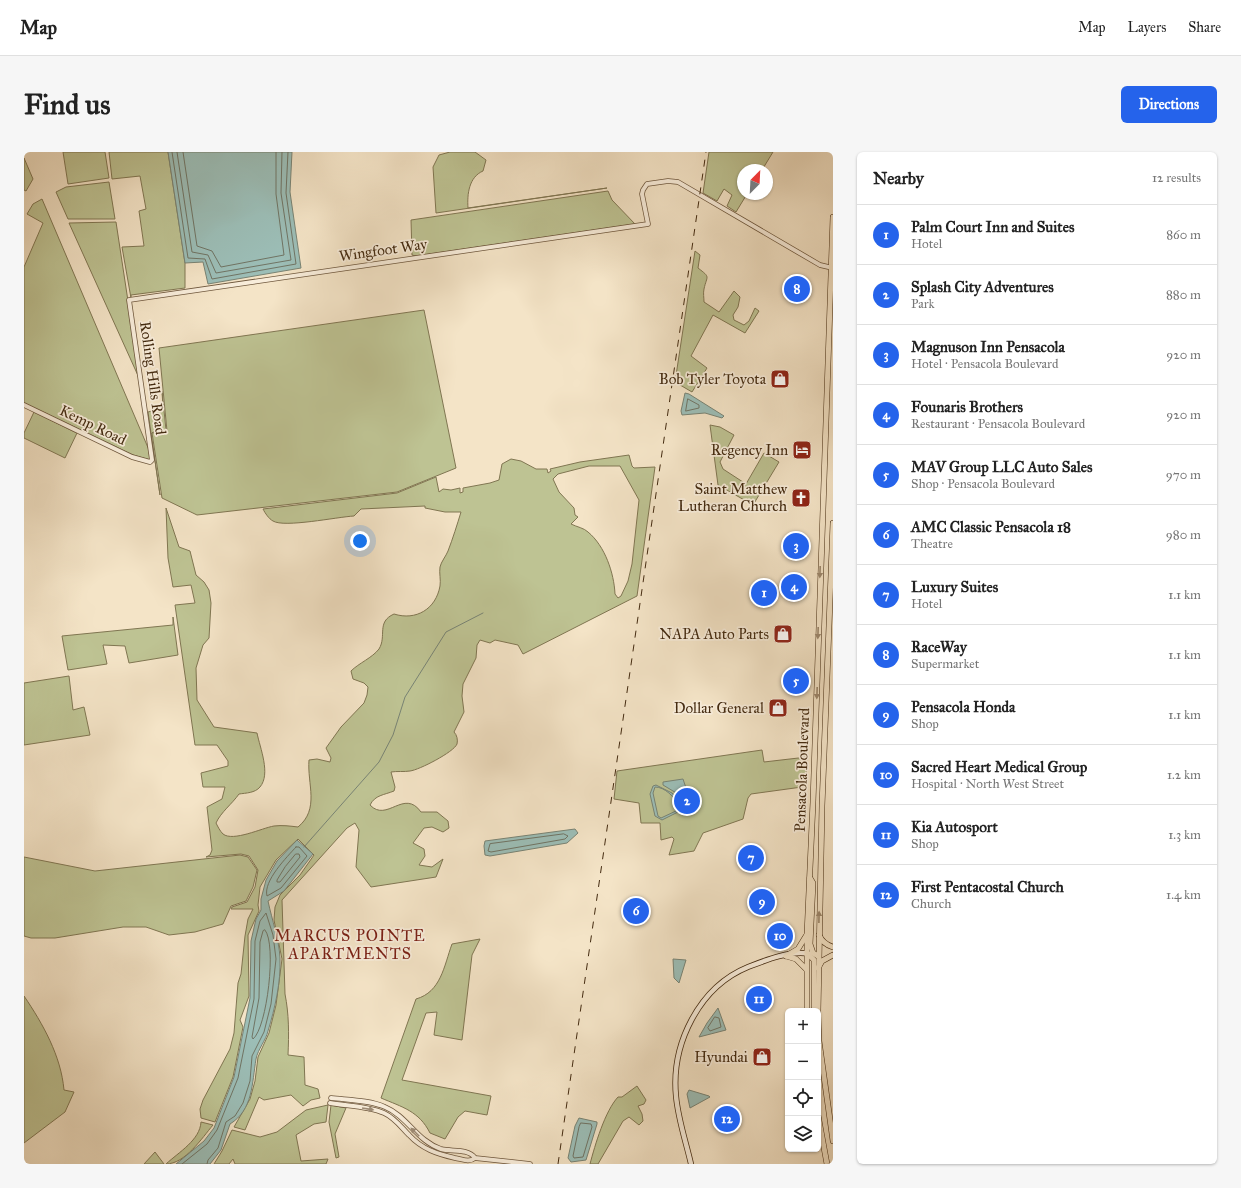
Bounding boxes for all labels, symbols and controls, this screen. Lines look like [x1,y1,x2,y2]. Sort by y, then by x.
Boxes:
text: Map [20,16,57,39]
text: Map [1078,19,1106,36]
text: Layers [1128,19,1166,36]
text: Share [1188,19,1221,36]
button: Directions [1121,86,1217,123]
text: Find us [24,87,110,122]
north arrow [737,164,773,200]
text: Nearby [873,168,924,189]
text: 12 results [1152,170,1201,186]
text: Palm Court Inn and Suites [911,218,1074,236]
text: 1 [883,227,889,243]
text: 860 m [1166,227,1201,243]
street label: Wingfoot Way [338,235,429,265]
text: Hotel [911,236,942,252]
pin: 8 [784,274,810,304]
text: Splash City Adventures [911,278,1054,296]
text: 2 [883,287,889,303]
text: 880 m [1166,287,1201,303]
text: Park [911,296,935,312]
street label: Rolling Hills Road [136,320,170,436]
text: Magnuson Inn Pensacola [911,338,1065,356]
text: 3 [883,347,889,363]
text: 920 m [1166,347,1201,363]
text: Hotel · Pensacola Boulevard [911,356,1058,372]
shop icon: Bob Tyler Toyota [769,368,791,390]
place label: Bob Tyler Toyota [659,370,767,388]
text: Founaris Brothers [911,398,1023,416]
street label: Kemp Road [57,401,130,449]
text: 4 [882,407,890,423]
text: 920 m [1166,407,1201,423]
text: Restaurant · Pensacola Boulevard [911,416,1085,432]
hotel icon: Regency Inn [791,439,813,461]
place label: Regency Inn [711,441,788,459]
text: MAV Group LLC Auto Sales [911,458,1092,476]
text: 5 [883,467,889,483]
text: 970 m [1166,467,1201,483]
text: Shop · Pensacola Boulevard [911,476,1055,492]
place label: Saint Matthew Lutheran Church [678,480,788,515]
church icon: Saint Matthew Lutheran Church [790,487,812,509]
text: AMC Classic Pensacola 18 [911,518,1071,536]
text: 6 [883,527,889,543]
text: 980 m [1166,527,1201,543]
your location [350,531,370,551]
pin: 3 [783,531,809,561]
text: Theatre [911,536,953,552]
one-way arrow [817,566,823,579]
pin: 4 [781,572,807,602]
pin: 1 [751,578,777,608]
text: Luxury Suites [911,578,998,596]
text: 7 [883,587,889,603]
text: 1.1 km [1168,587,1201,603]
text: Hotel [911,596,942,612]
shop icon: NAPA Auto Parts [772,623,794,645]
place label: NAPA Auto Parts [660,625,769,643]
one-way arrow [815,627,821,640]
text: RaceWay [911,638,967,656]
text: 8 [883,647,889,663]
text: 1.1 km [1168,647,1201,663]
text: Supermarket [911,656,979,672]
pin: 5 [783,666,809,696]
one-way arrow [813,687,820,699]
shop icon: Dollar General [767,697,789,719]
text: Pensacola Honda [911,698,1015,716]
place label: Dollar General [674,699,765,717]
street label: Pensacola Boulevard [791,707,813,832]
text: 9 [883,707,889,723]
text: 1.1 km [1168,707,1201,723]
text: Shop [911,716,939,732]
text: Sacred Heart Medical Group [911,758,1087,776]
text: 10 [880,767,892,783]
text: 1.2 km [1167,767,1201,783]
text: Hospital · North West Street [911,776,1064,792]
pin: 2 [674,786,700,816]
text: Kia Autosport [911,818,998,836]
text: 11 [881,827,891,843]
text: 1.3 km [1168,827,1201,843]
text: Shop [911,836,939,852]
pin: 7 [738,843,764,873]
text: First Pentacostal Church [911,878,1064,896]
pin: 9 [749,887,775,917]
text: 12 [880,887,892,903]
text: 1.4 km [1166,887,1201,903]
pin: 6 [623,896,649,926]
text: Church [911,896,951,912]
one-way arrow [816,910,822,923]
pin: 10 [767,921,793,951]
district label: MARCUS POINTE APARTMENTS [274,926,426,963]
pin: 11 [746,984,772,1014]
map controls [785,1008,821,1152]
button: + [785,1008,821,1044]
button: − [785,1044,821,1080]
shop icon: Hyundai [751,1046,773,1068]
place label: Hyundai [694,1048,748,1066]
button: locate [785,1080,821,1116]
pin: 12 [714,1104,740,1134]
one-way arrow [362,1106,374,1112]
button: layers [785,1116,821,1152]
one-way arrow [410,1127,420,1137]

